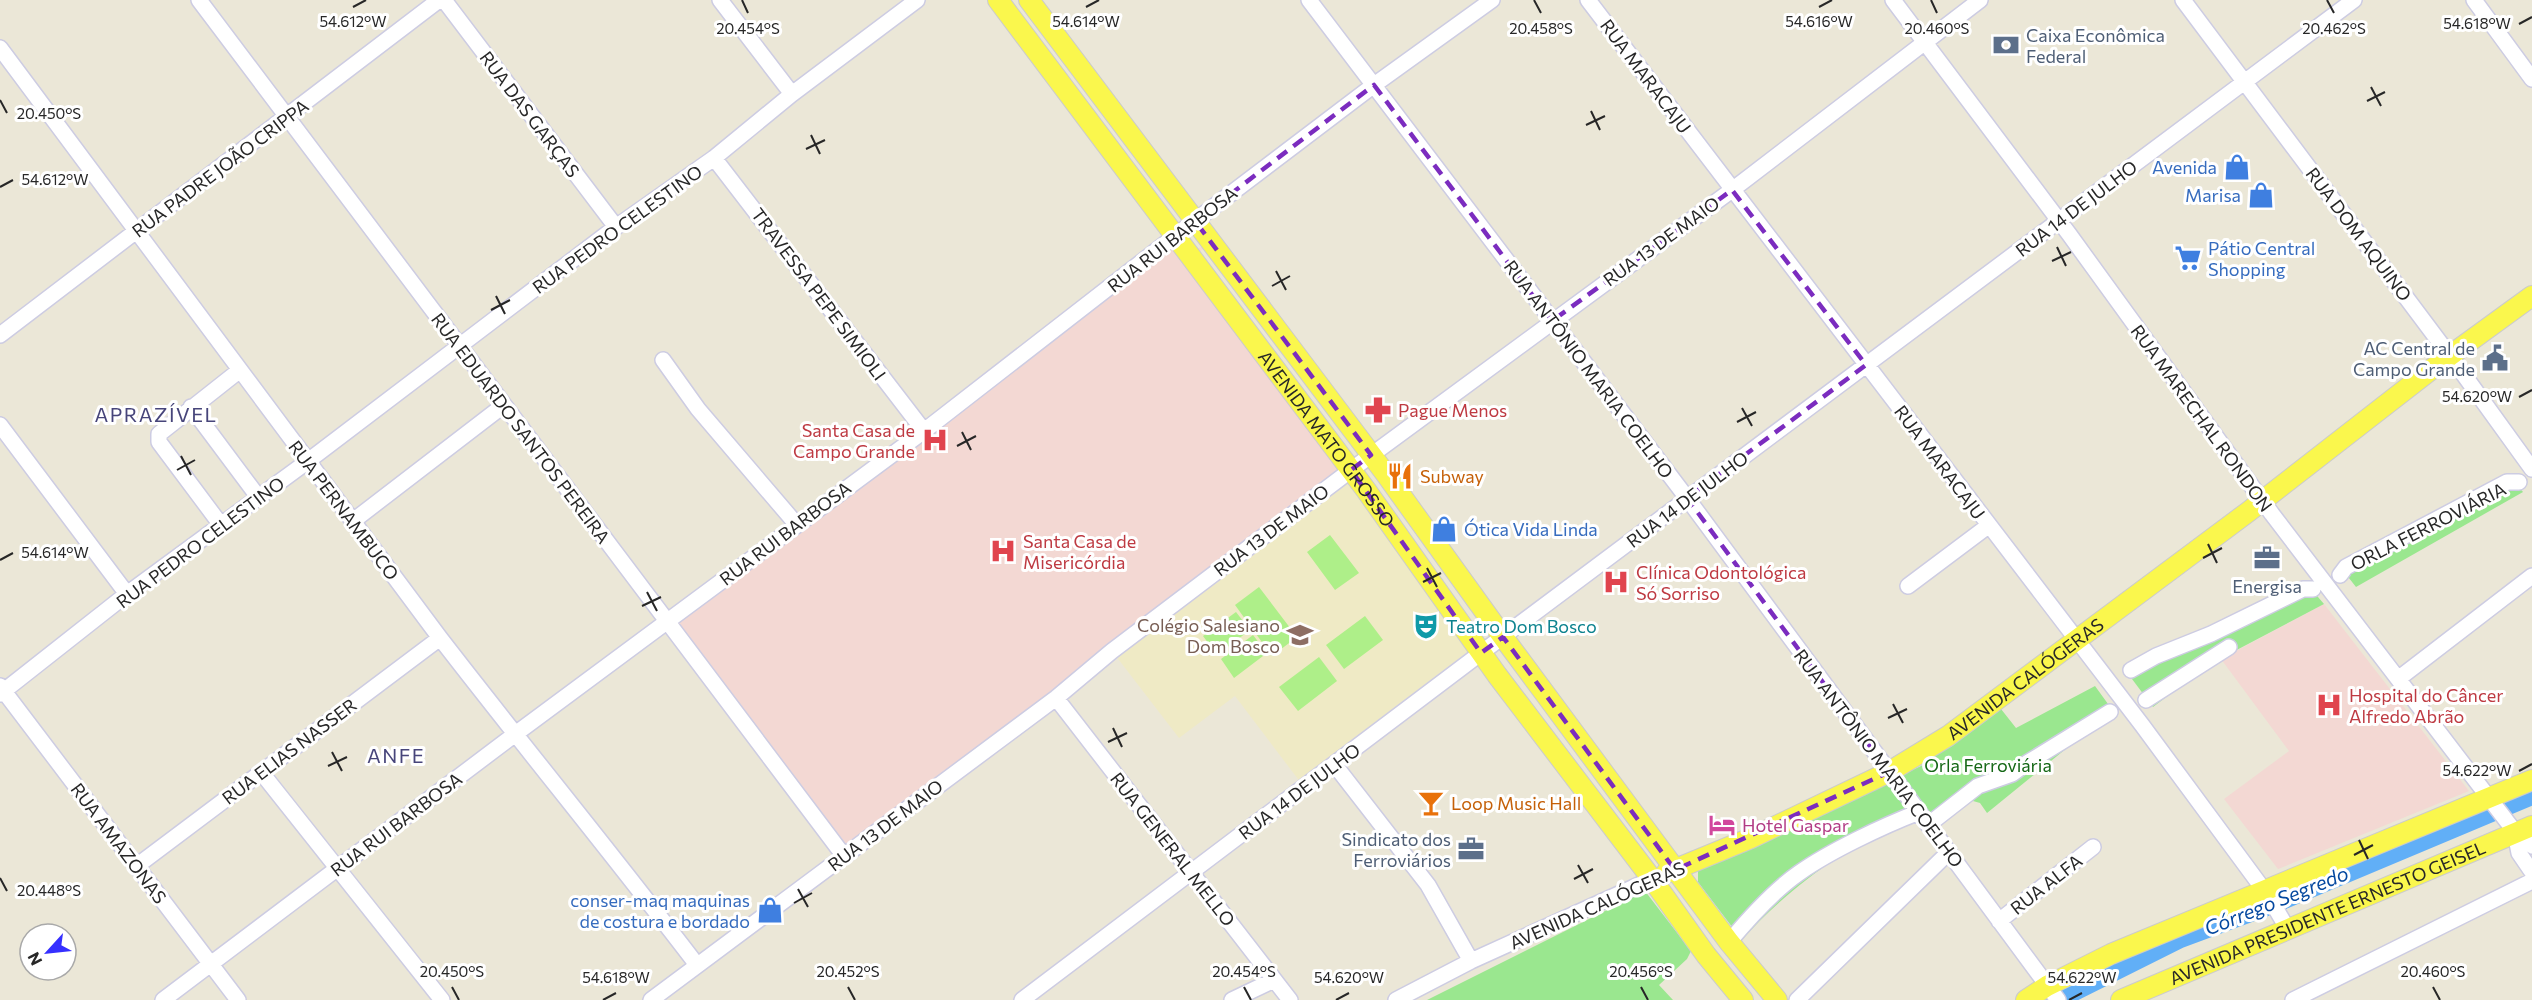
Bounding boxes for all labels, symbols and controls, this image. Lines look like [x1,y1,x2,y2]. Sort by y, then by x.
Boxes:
text: 54.612°W [319,12,387,30]
text: 54.614°W [1052,12,1120,30]
text: 54.616°W [1785,12,1853,30]
text: 54.618°W [2443,14,2511,32]
street label: RUA MARACAJU [1596,15,1696,137]
text: 20.454°S [716,19,780,37]
text: 20.458°S [1509,19,1573,37]
text: 20.460°S [1905,19,1970,37]
text: 20.462°S [2302,19,2366,37]
place label: Caixa Econômica Federal [2026,24,2165,67]
bank icon: Caixa Econômica Federal [1991,30,2021,60]
street label: RUA DAS GARÇAS [475,47,585,181]
street label: RUA PADRE JOÃO CRIPPA [127,94,313,242]
text: 20.450°S [17,104,81,122]
shop icon: Avenida [2222,152,2252,182]
street label: RUA 14 DE JULHO [2011,155,2141,261]
place label: Avenida [2152,156,2217,178]
street label: RUA PEDRO CELESTINO [528,160,706,298]
street label: RUA DOM AQUINO [2302,163,2416,305]
text: 54.612°W [21,170,89,188]
shop icon: Marisa [2246,180,2276,210]
street label: RUA RUI BARBOSA [1103,181,1241,297]
place label: Marisa [2185,184,2241,206]
street label: RUA 13 DE MAIO [1599,191,1723,291]
street label: TRAVESSA PEPE SIMIOLI [747,204,891,384]
place label: Pátio Central Shopping [2208,237,2315,280]
supermarket icon: Pátio Central Shopping [2173,243,2203,273]
street label: RUA ANTÔNIO MARIA COELHO [1500,256,1678,482]
street label: RUA EDUARDO SANTOS PEREIRA [427,308,615,548]
street label: RUA MARECHAL RONDON [2127,320,2277,516]
place label: AC Central de Campo Grande [2353,337,2475,380]
public building icon: AC Central de Campo Grande [2480,343,2510,373]
street label: AVENIDA MATO GROSSO [1254,346,1399,531]
text: 54.620°W [2442,387,2512,405]
pharmacy icon: Pague Menos [1363,395,1393,425]
place label: Pague Menos [1398,399,1507,421]
street label: RUA MARACAJU [1890,401,1990,523]
district label: APRAZÍVEL [94,402,218,426]
place label: Santa Casa de Campo Grande [793,419,915,462]
hospital icon: Santa Casa de Campo Grande [920,425,950,455]
street label: RUA PERNAMBUCO [284,436,404,584]
street label: RUA 14 DE JULHO [1622,446,1752,552]
restaurant icon: Subway [1385,461,1415,491]
place label: Subway [1420,465,1484,487]
street label: RUA PEDRO CELESTINO [112,472,288,612]
street label: RUA RUI BARBOSA [715,476,855,590]
street label: ORLA FERROVIÁRIA [2347,477,2509,575]
street label: RUA 13 DE MAIO [1209,480,1333,580]
shop icon: Ótica Vida Linda [1429,514,1459,544]
place label: Ótica Vida Linda [1464,518,1598,540]
place label: Santa Casa de Misericórdia [1023,530,1136,573]
hospital icon: Santa Casa de Misericórdia [988,536,1018,566]
text: 54.614°W [21,543,89,561]
office icon: Energisa [2252,543,2282,573]
place label: Clínica Odontológica Só Sorriso [1636,561,1806,604]
hospital icon: Clínica Odontológica Só Sorriso [1601,567,1631,597]
place label: Energisa [2232,575,2302,597]
theatre icon: Teatro Dom Bosco [1411,611,1441,641]
street label: AVENIDA CALÓGERAS [1942,613,2108,744]
place label: Colégio Salesiano Dom Bosco [1137,614,1280,657]
place label: Teatro Dom Bosco [1446,615,1597,637]
school or university icon: Colégio Salesiano Dom Bosco [1285,620,1315,650]
street label: RUA ANTÔNIO MARIA COELHO [1790,645,1968,871]
place label: Hospital do Câncer Alfredo Abrão [2349,684,2504,727]
hospital icon: Hospital do Câncer Alfredo Abrão [2314,690,2344,720]
street label: RUA ELIAS NASSER [217,693,361,809]
street label: RUA 14 DE JULHO [1234,738,1364,844]
district label: ANFE [367,743,425,767]
park label: Orla Ferroviária [1924,754,2052,776]
text: 54.622°W [2443,761,2511,779]
street label: RUA RUI BARBOSA [326,767,466,881]
street label: RUA GENERAL MELLO [1106,768,1240,930]
street label: RUA 13 DE MAIO [823,775,947,875]
street label: RUA AMAZONAS [66,778,172,908]
bar icon: Loop Music Hall [1416,788,1446,818]
place label: Loop Music Hall [1451,792,1581,814]
hotel icon: Hotel Gaspar [1707,810,1737,840]
place label: Hotel Gaspar [1742,814,1849,836]
place label: Sindicato dos Ferroviários [1342,828,1451,871]
office icon: Sindicato dos Ferroviários [1456,834,1486,864]
street label: AVENIDA PRESIDENTE ERNESTO GEISEL [2166,836,2489,989]
street label: RUA ALFA [2006,849,2086,919]
street label: AVENIDA CALÓGERAS [1506,856,1688,954]
water label: Córrego Segredo [2201,860,2351,940]
text: 20.448°S [17,881,81,899]
place label: conser-maq maquinas de costura e bordado [570,889,750,932]
shop icon: conser-maq maquinas de costura e bordado [755,895,785,925]
north arrow [18,922,78,982]
text: N [23,949,45,969]
text: 20.450°S [420,962,484,980]
text: 20.452°S [816,962,880,980]
text: 20.454°S [1212,962,1276,980]
text: 20.456°S [1609,962,1673,980]
text: 20.460°S [2401,962,2466,980]
text: 54.618°W [582,968,650,986]
text: 54.620°W [1314,968,1384,986]
text: 54.622°W [2048,968,2116,986]

